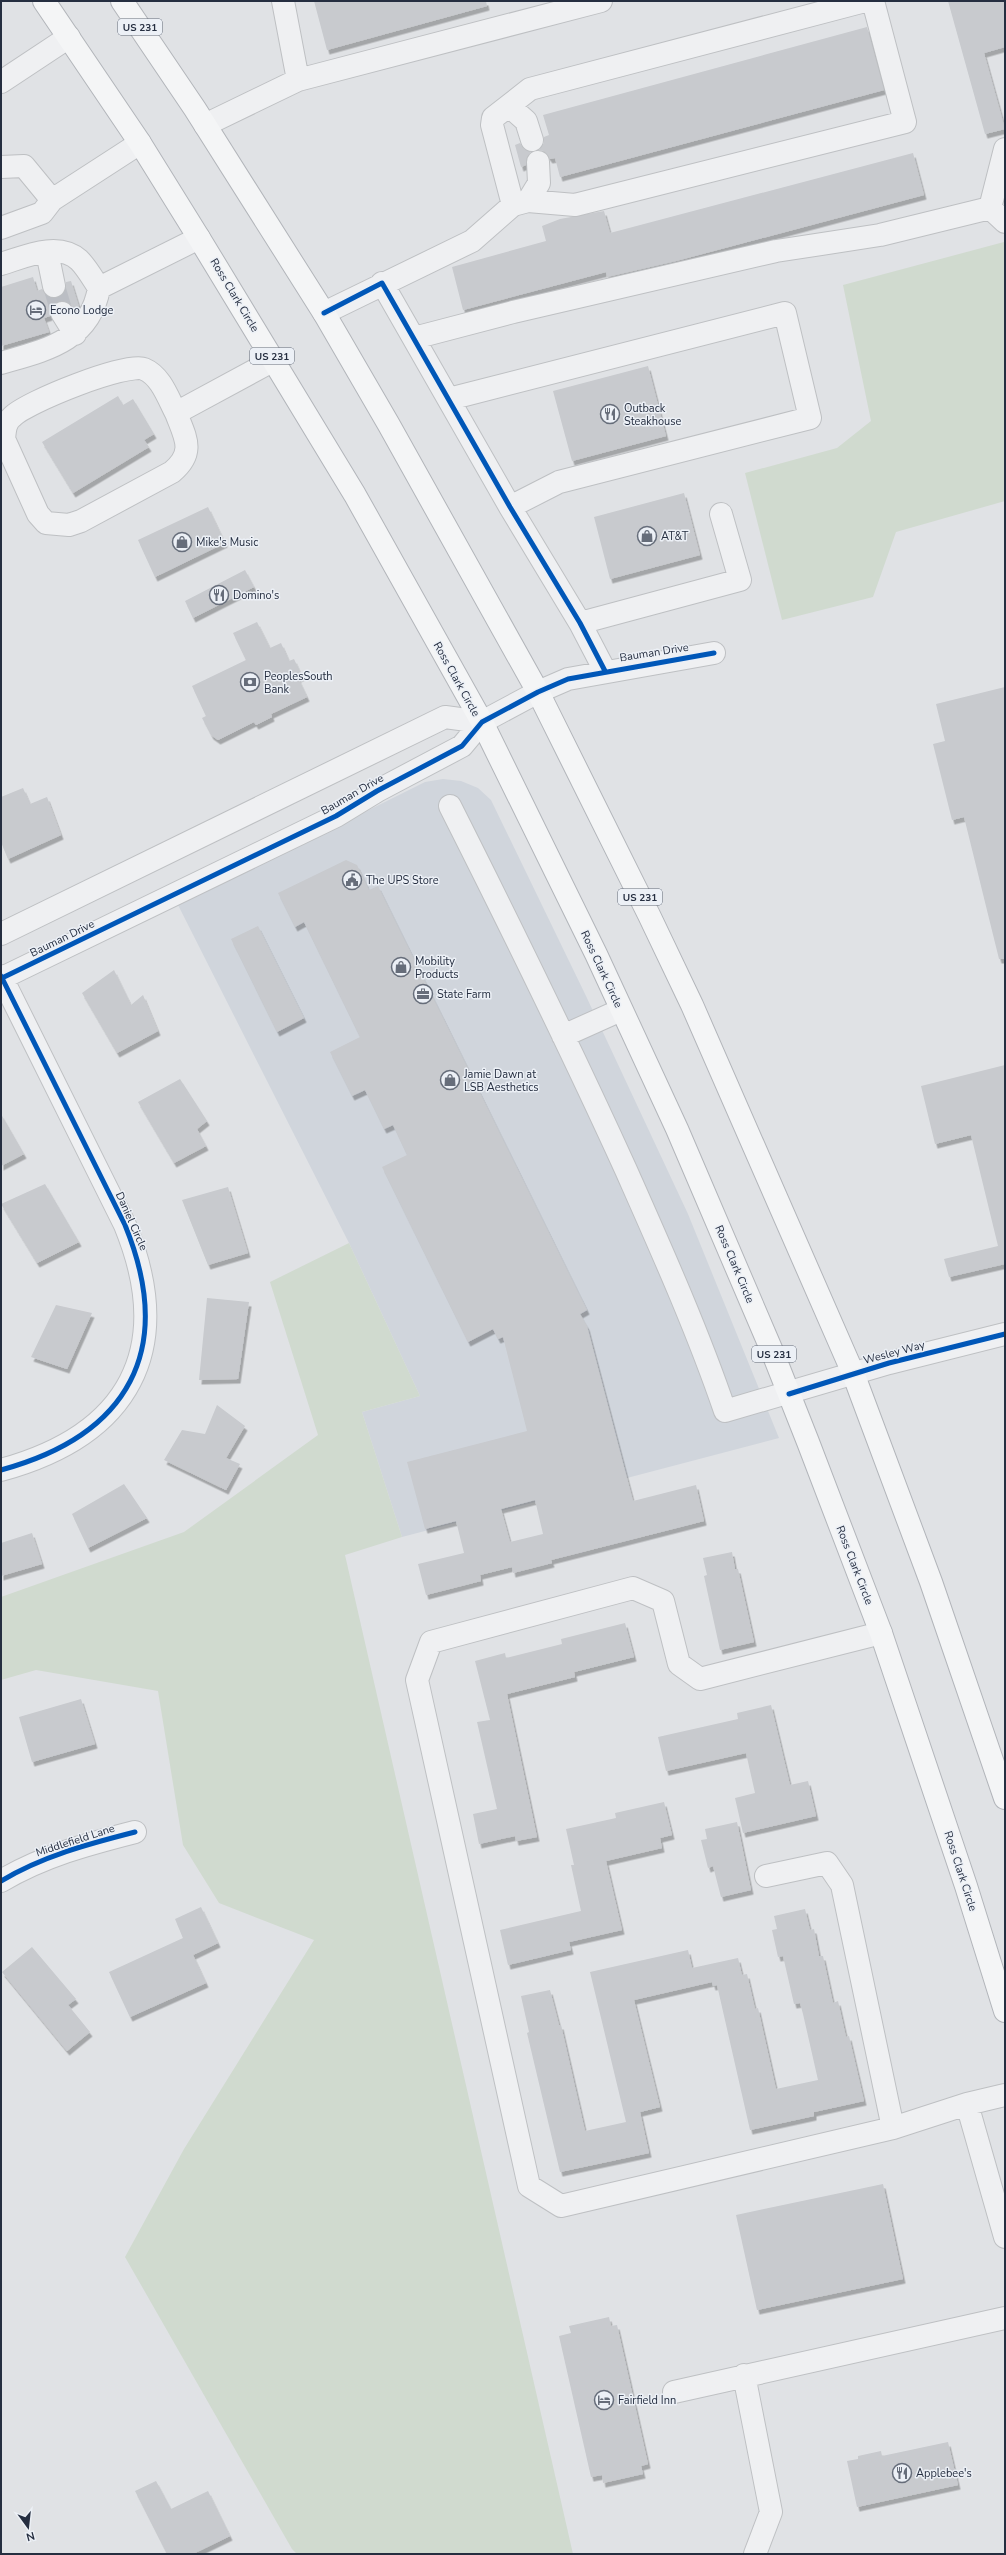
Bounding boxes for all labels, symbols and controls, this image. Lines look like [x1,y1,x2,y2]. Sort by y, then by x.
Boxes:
road number: US 231 [118,19,162,35]
street label: Ross Clark Circle [207,256,263,335]
hotel icon: Econo Lodge [25,299,47,321]
place label: Econo Lodge [50,303,114,318]
road number: US 231 [250,348,294,364]
place label: Outback Steakhouse [624,401,682,429]
restaurant icon: Outback Steakhouse [599,403,621,425]
shop icon: AT&T [636,525,658,547]
place label: AT&T [661,529,689,544]
shop icon: Mike's Music [171,531,193,553]
place label: Mike's Music [196,535,258,550]
restaurant icon: Domino's [208,584,230,606]
place label: Domino's [233,588,279,603]
street label: Ross Clark Circle [430,639,483,720]
street label: Bauman Drive [618,640,690,665]
place label: PeoplesSouth Bank [264,669,333,697]
bank icon: PeoplesSouth Bank [239,671,261,693]
street label: Bauman Drive [318,770,386,818]
public building icon: The UPS Store [341,869,363,891]
place label: The UPS Store [366,873,439,888]
road number: US 231 [618,889,662,905]
street label: Bauman Drive [28,916,97,961]
street label: Ross Clark Circle [577,928,626,1010]
place label: Mobility Products [415,954,459,982]
shop icon: Mobility Products [390,956,412,978]
office icon: State Farm [412,983,434,1005]
place label: State Farm [437,987,491,1002]
place label: Jamie Dawn at LSB Aesthetics [463,1067,539,1095]
shop icon: Jamie Dawn at LSB Aesthetics [439,1069,461,1091]
street label: Daniel Circle [112,1190,151,1253]
street label: Ross Clark Circle [711,1223,758,1306]
street label: Wesley Way [862,1337,927,1368]
road number: US 231 [752,1346,796,1362]
street label: Ross Clark Circle [833,1524,877,1607]
street label: Middlefield Lane [34,1821,117,1860]
street label: Ross Clark Circle [940,1829,981,1913]
hotel icon: Fairfield Inn [593,2389,615,2411]
place label: Fairfield Inn [618,2393,676,2408]
restaurant icon: Applebee's [891,2462,913,2484]
place label: Applebee's [916,2466,972,2481]
north arrow [8,2507,48,2547]
text: N [25,2528,36,2544]

